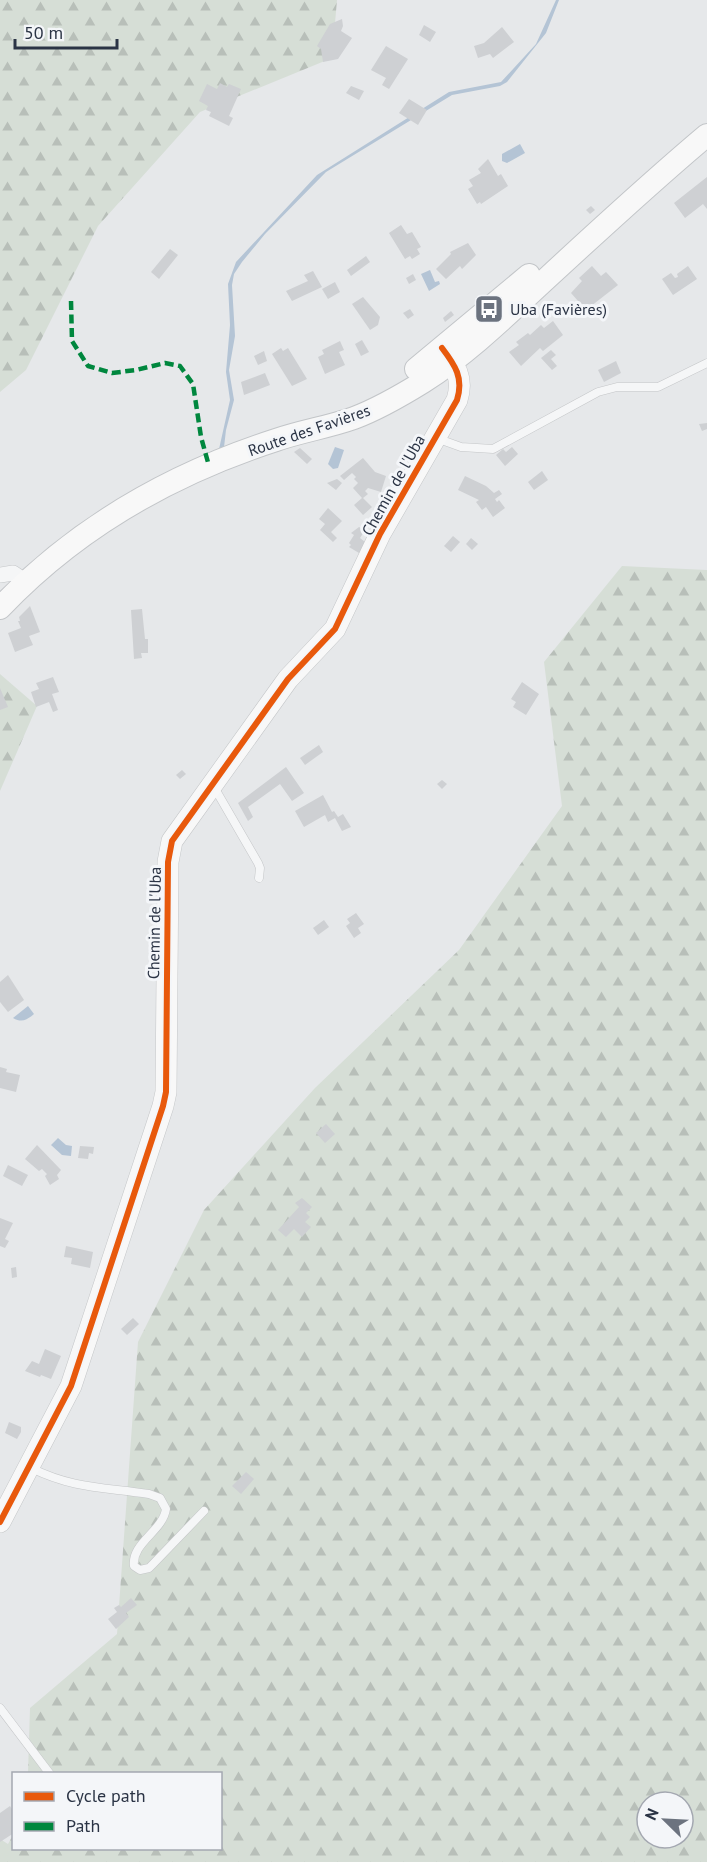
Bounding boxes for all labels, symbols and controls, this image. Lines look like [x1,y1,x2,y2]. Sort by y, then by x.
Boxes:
scale bar [15,12,117,50]
text: 50 m [24,21,63,44]
bus stop icon: Uba (Favières) [473,293,505,325]
place label: Uba (Favières) [510,299,607,319]
street label: Route des Favières [245,400,373,460]
street label: Chemin de l'Uba [357,431,429,539]
street label: Chemin de l'Uba [143,867,165,979]
legend [12,1772,222,1850]
text: Cycle path [66,1784,146,1807]
north arrow [635,1790,695,1850]
text: N [640,1805,663,1823]
text: Path [66,1814,100,1837]

